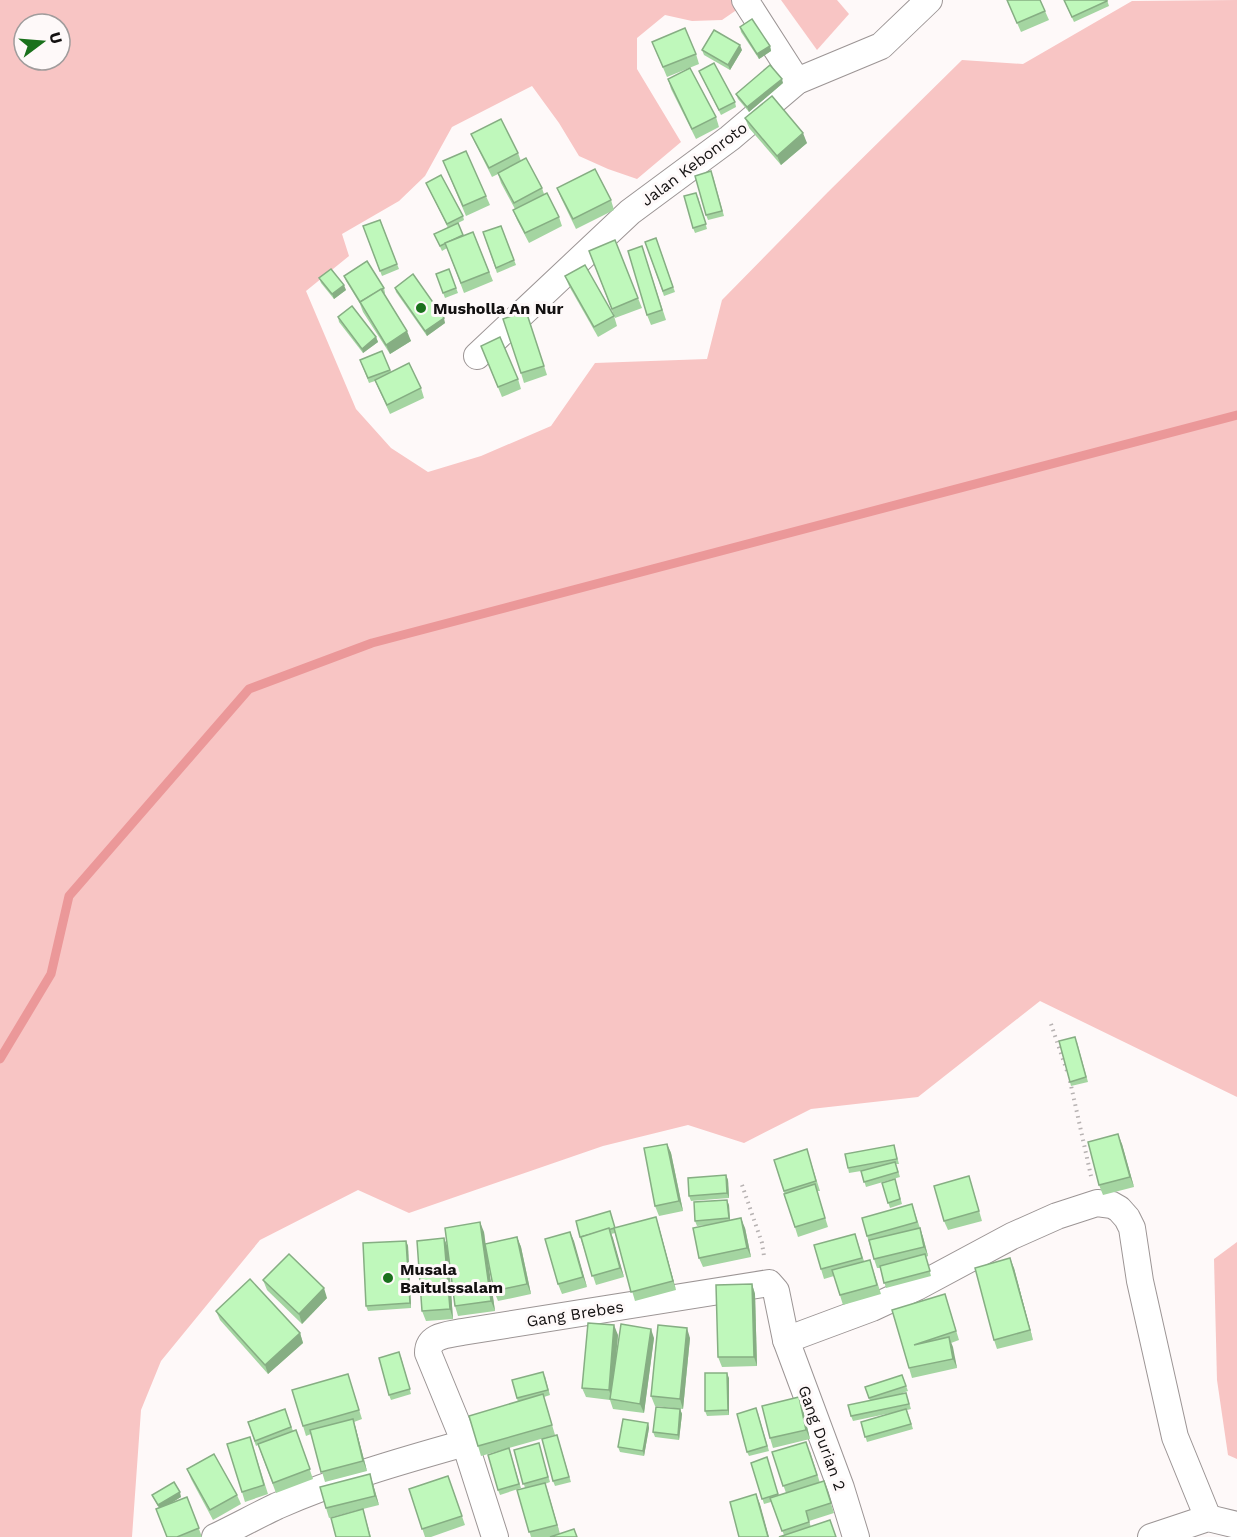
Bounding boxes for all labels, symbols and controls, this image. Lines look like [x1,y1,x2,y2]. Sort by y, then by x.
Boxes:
north arrow [12,12,72,72]
text: U [45,30,67,46]
street label: Jalan Kebonroto [637,118,751,210]
place label: Musholla An Nur [433,299,563,318]
marker: Musholla An Nur [414,301,428,315]
place label: Musala Baitulssalam [400,1260,503,1297]
marker: Musala Baitulssalam [381,1271,395,1285]
street label: Gang Brebes [525,1297,625,1331]
street label: Gang Durian 2 [794,1383,850,1493]

